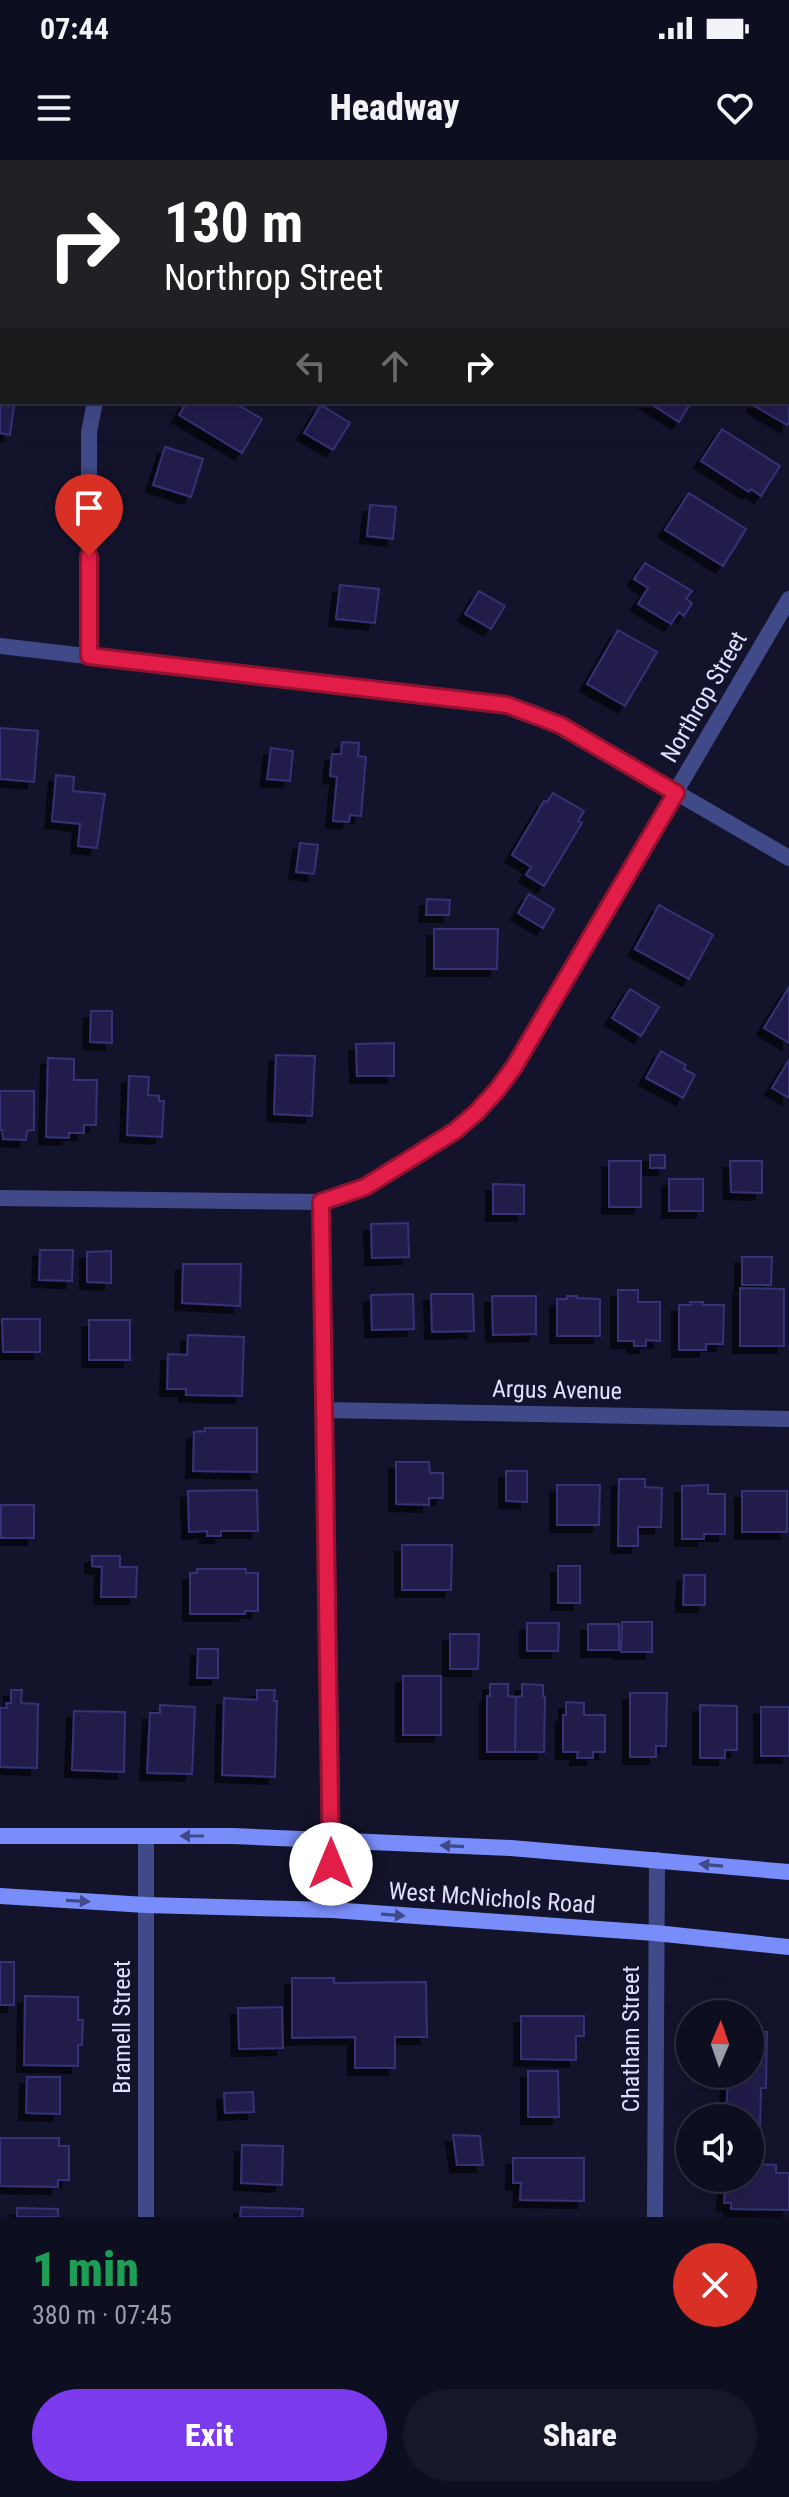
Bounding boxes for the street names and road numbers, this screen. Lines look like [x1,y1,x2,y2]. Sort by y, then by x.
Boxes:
street label: Northrop Street [655,627,753,767]
street label: Argus Avenue [492,1375,622,1405]
street label: West McNichols Road [388,1877,596,1919]
street label: Bramell Street [108,1960,136,2094]
street label: Chatham Street [617,1966,645,2112]

